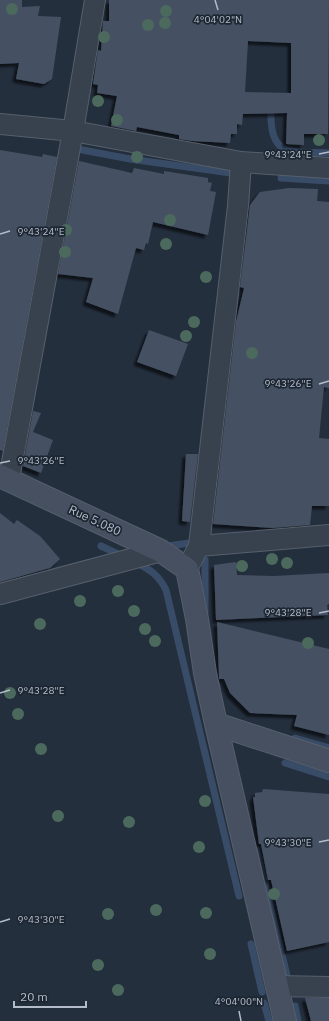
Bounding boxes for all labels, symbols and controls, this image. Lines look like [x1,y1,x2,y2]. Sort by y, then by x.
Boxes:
text: 4°04'02"N [194,13,242,26]
text: 9°43'24"E [264,148,312,161]
text: 9°43'24"E [17,225,65,238]
text: 9°43'26"E [264,377,312,390]
text: 9°43'26"E [17,454,65,467]
street label: Rue 5.080 [66,501,124,539]
text: 9°43'28"E [264,606,312,619]
text: 9°43'28"E [17,684,65,697]
text: 9°43'30"E [264,836,312,849]
text: 9°43'30"E [17,913,65,926]
scale bar [14,983,86,1009]
text: 20 m [20,989,48,1004]
text: 4°04'00"N [215,995,263,1008]

